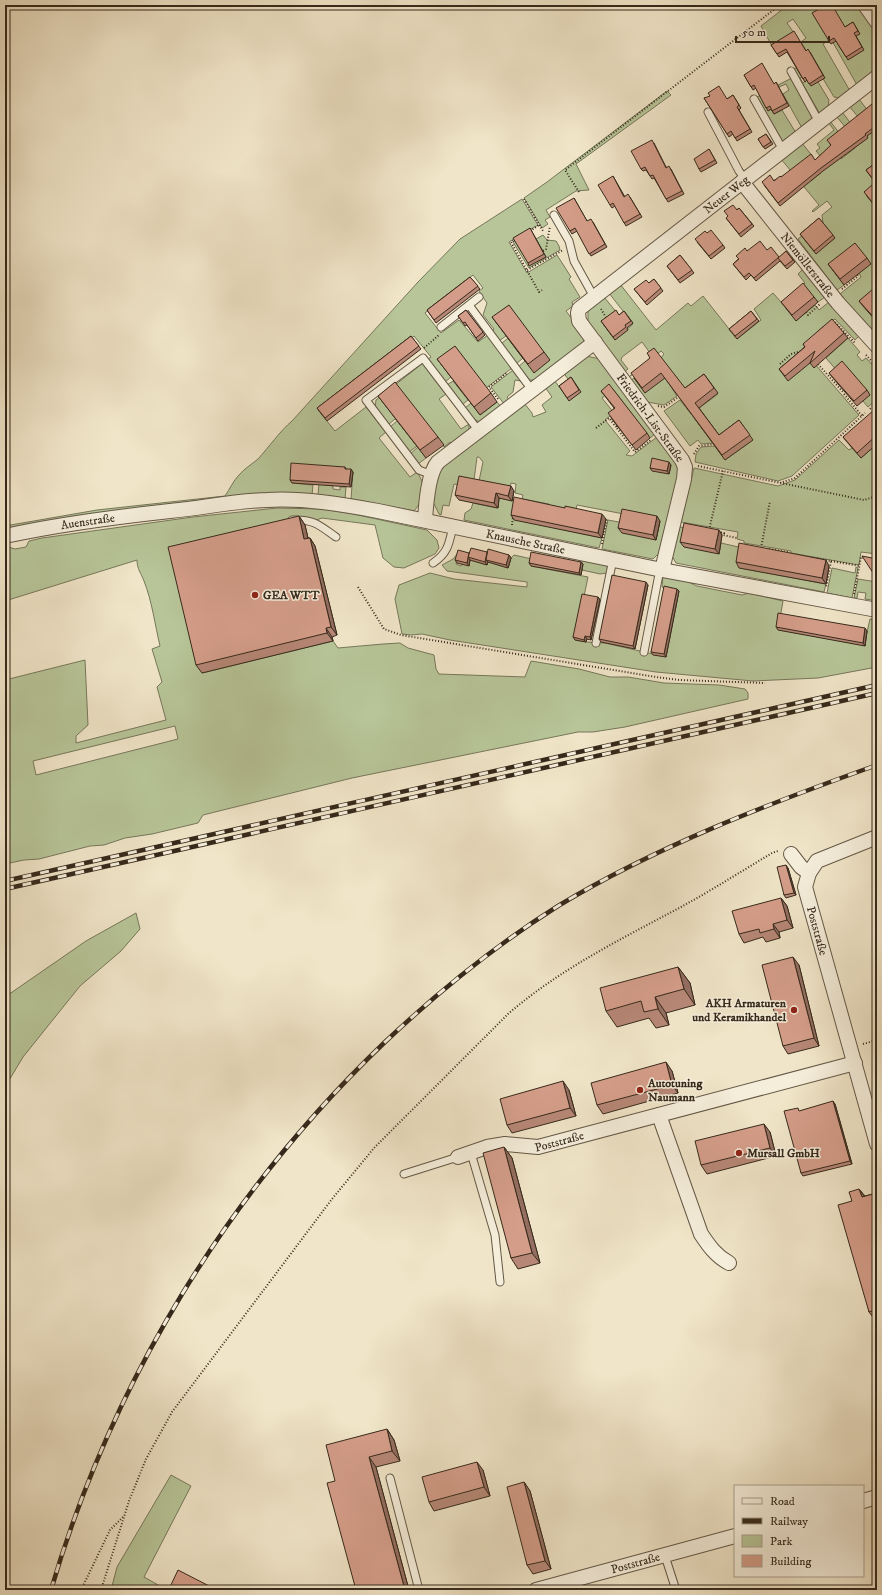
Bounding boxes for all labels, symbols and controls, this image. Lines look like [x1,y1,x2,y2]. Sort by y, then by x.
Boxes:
scale bar [736,18,829,44]
text: 50 m [742,25,766,40]
street label: Neuer Weg [700,172,752,217]
street label: Niemöllerstraße [778,230,838,301]
street label: Friedrich-List-Straße [613,371,687,465]
street label: Auenstraße [60,510,116,533]
street label: Knausche Straße [484,526,566,557]
place label: GEA WTT [263,588,321,603]
marker: GEA WTT [250,590,260,600]
street label: Poststraße [803,905,831,957]
place label: AKH Armaturen und Keramikhandel [692,996,787,1025]
marker: AKH Armaturen und Keramikhandel [789,1005,799,1015]
place label: Autotuning Naumann [647,1076,703,1105]
marker: Autotuning Naumann [635,1085,645,1095]
street label: Poststraße [533,1128,585,1155]
place label: Mursall GmbH [747,1146,820,1161]
marker: Mursall GmbH [734,1148,744,1158]
legend [734,1485,864,1577]
text: Road [770,1494,795,1509]
text: Railway [770,1514,808,1529]
text: Park [770,1534,792,1549]
street label: Poststraße [609,1549,662,1577]
text: Building [770,1554,811,1569]

